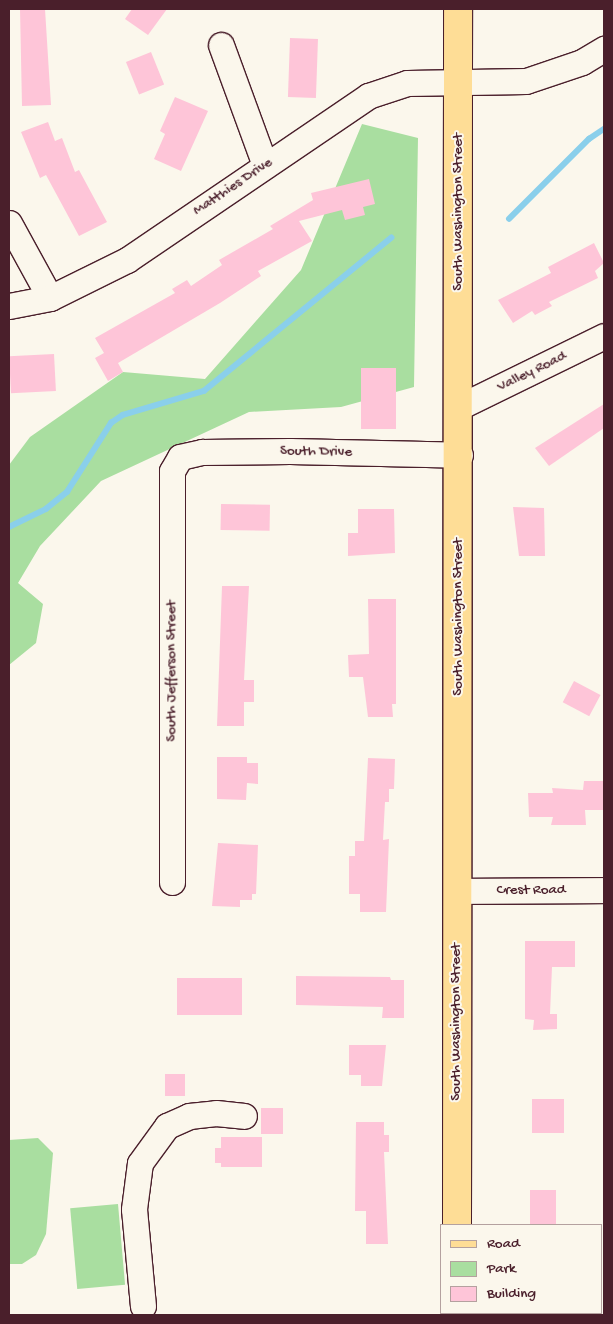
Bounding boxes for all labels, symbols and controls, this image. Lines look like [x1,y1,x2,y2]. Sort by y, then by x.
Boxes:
street label: South Washington Street [450,133,468,291]
street label: Matthies Drive [190,154,276,220]
street label: Valley Road [494,348,570,396]
street label: South Drive [280,442,352,462]
street label: South Washington Street [450,538,468,696]
street label: South Jefferson Street [163,600,181,742]
street label: Crest Road [496,882,566,900]
street label: South Washington Street [448,943,466,1101]
legend [440,1224,603,1314]
text: Road [487,1235,520,1253]
text: Park [487,1260,516,1278]
text: Building [487,1285,536,1303]

